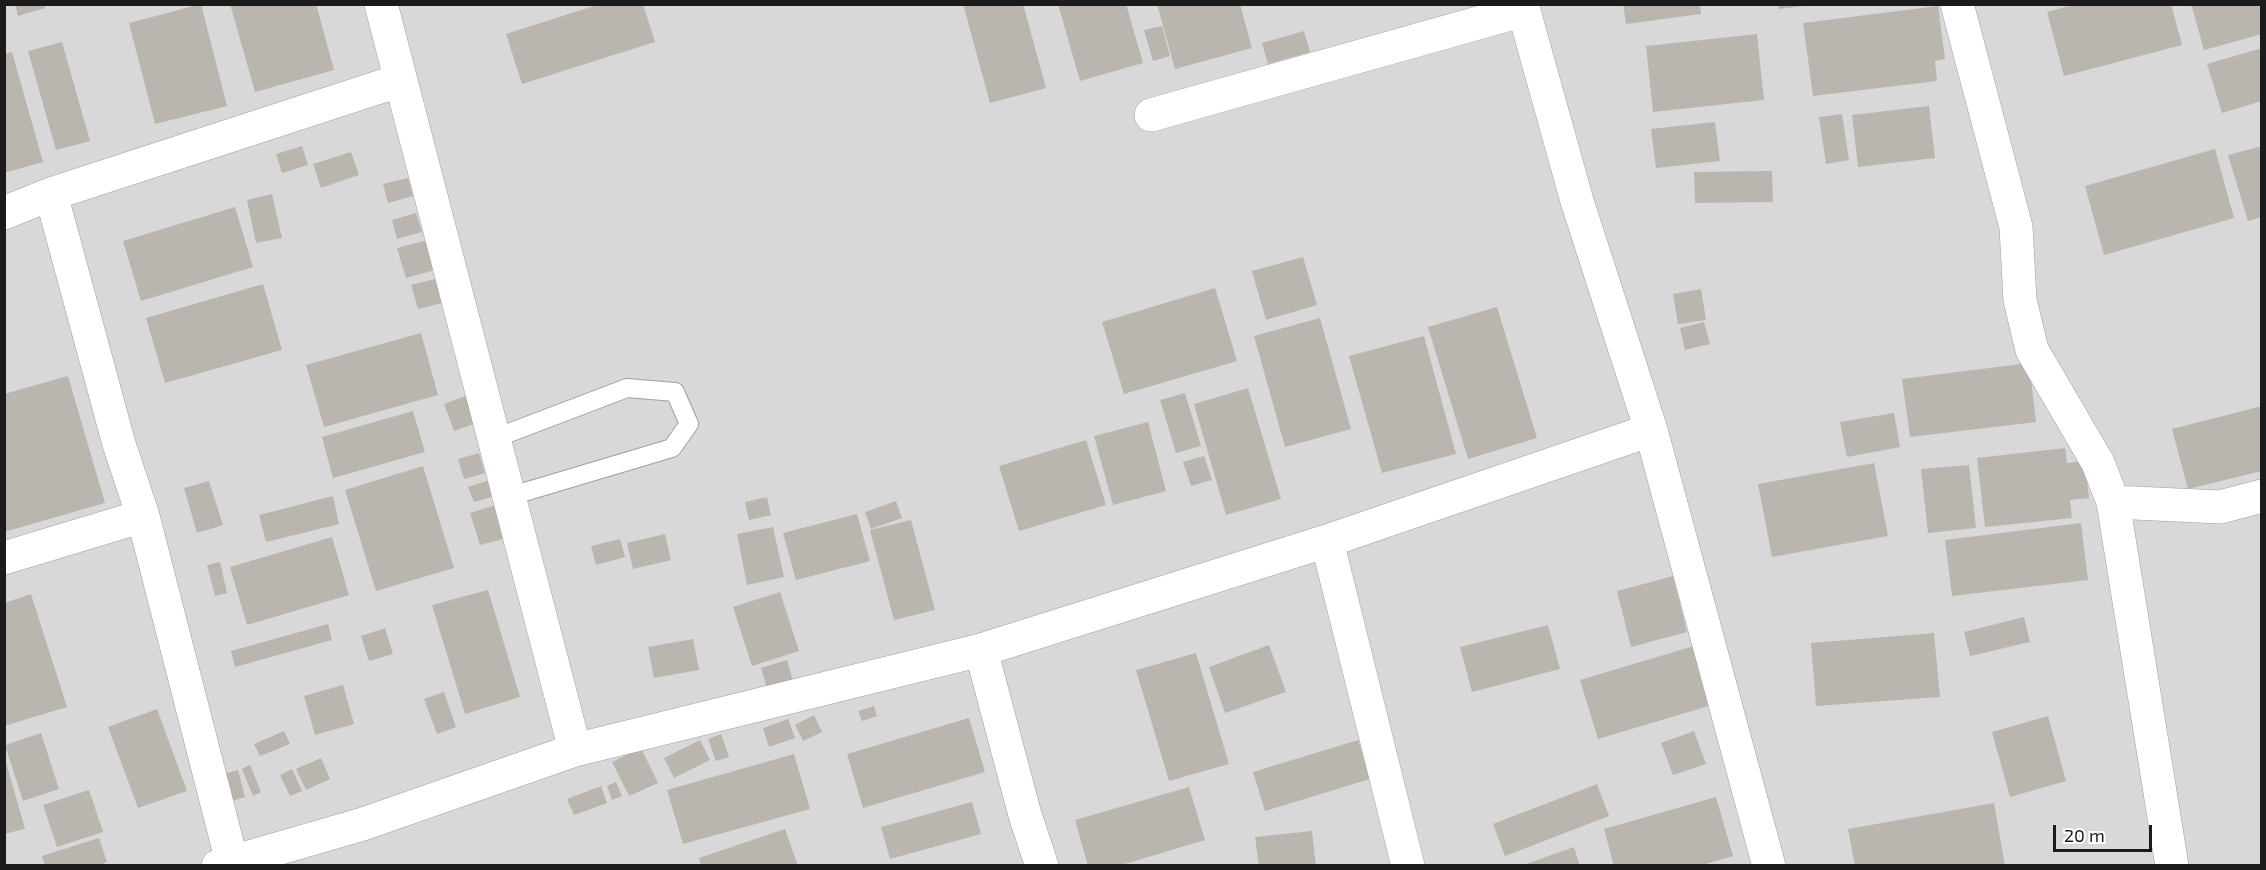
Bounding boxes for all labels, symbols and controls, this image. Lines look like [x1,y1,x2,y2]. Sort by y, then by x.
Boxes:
scale bar [2056,813,2155,851]
text: 20 m [2064,824,2105,846]

